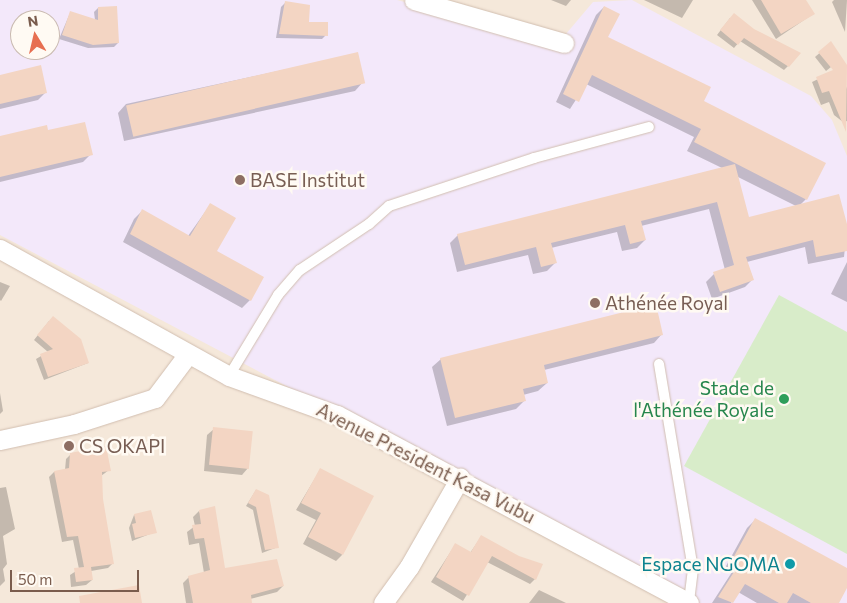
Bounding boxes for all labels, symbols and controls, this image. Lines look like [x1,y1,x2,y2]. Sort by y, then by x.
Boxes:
north arrow [10,10,60,60]
text: N [26,11,39,30]
place label: BASE Institut [250,169,365,191]
marker: BASE Institut [234,174,246,186]
place label: Athénée Royal [605,292,728,314]
marker: Athénée Royal [589,297,601,309]
place label: Stade de l'Athénée Royale [633,377,774,421]
marker: Stade de l'Athénée Royale [778,393,790,405]
street label: Avenue President Kasa Vubu [313,398,539,528]
place label: CS OKAPI [79,435,165,457]
marker: CS OKAPI [63,440,75,452]
place label: Espace NGOMA [641,553,780,575]
marker: Espace NGOMA [784,558,796,570]
scale bar [12,560,141,592]
text: 50 m [18,570,52,588]

